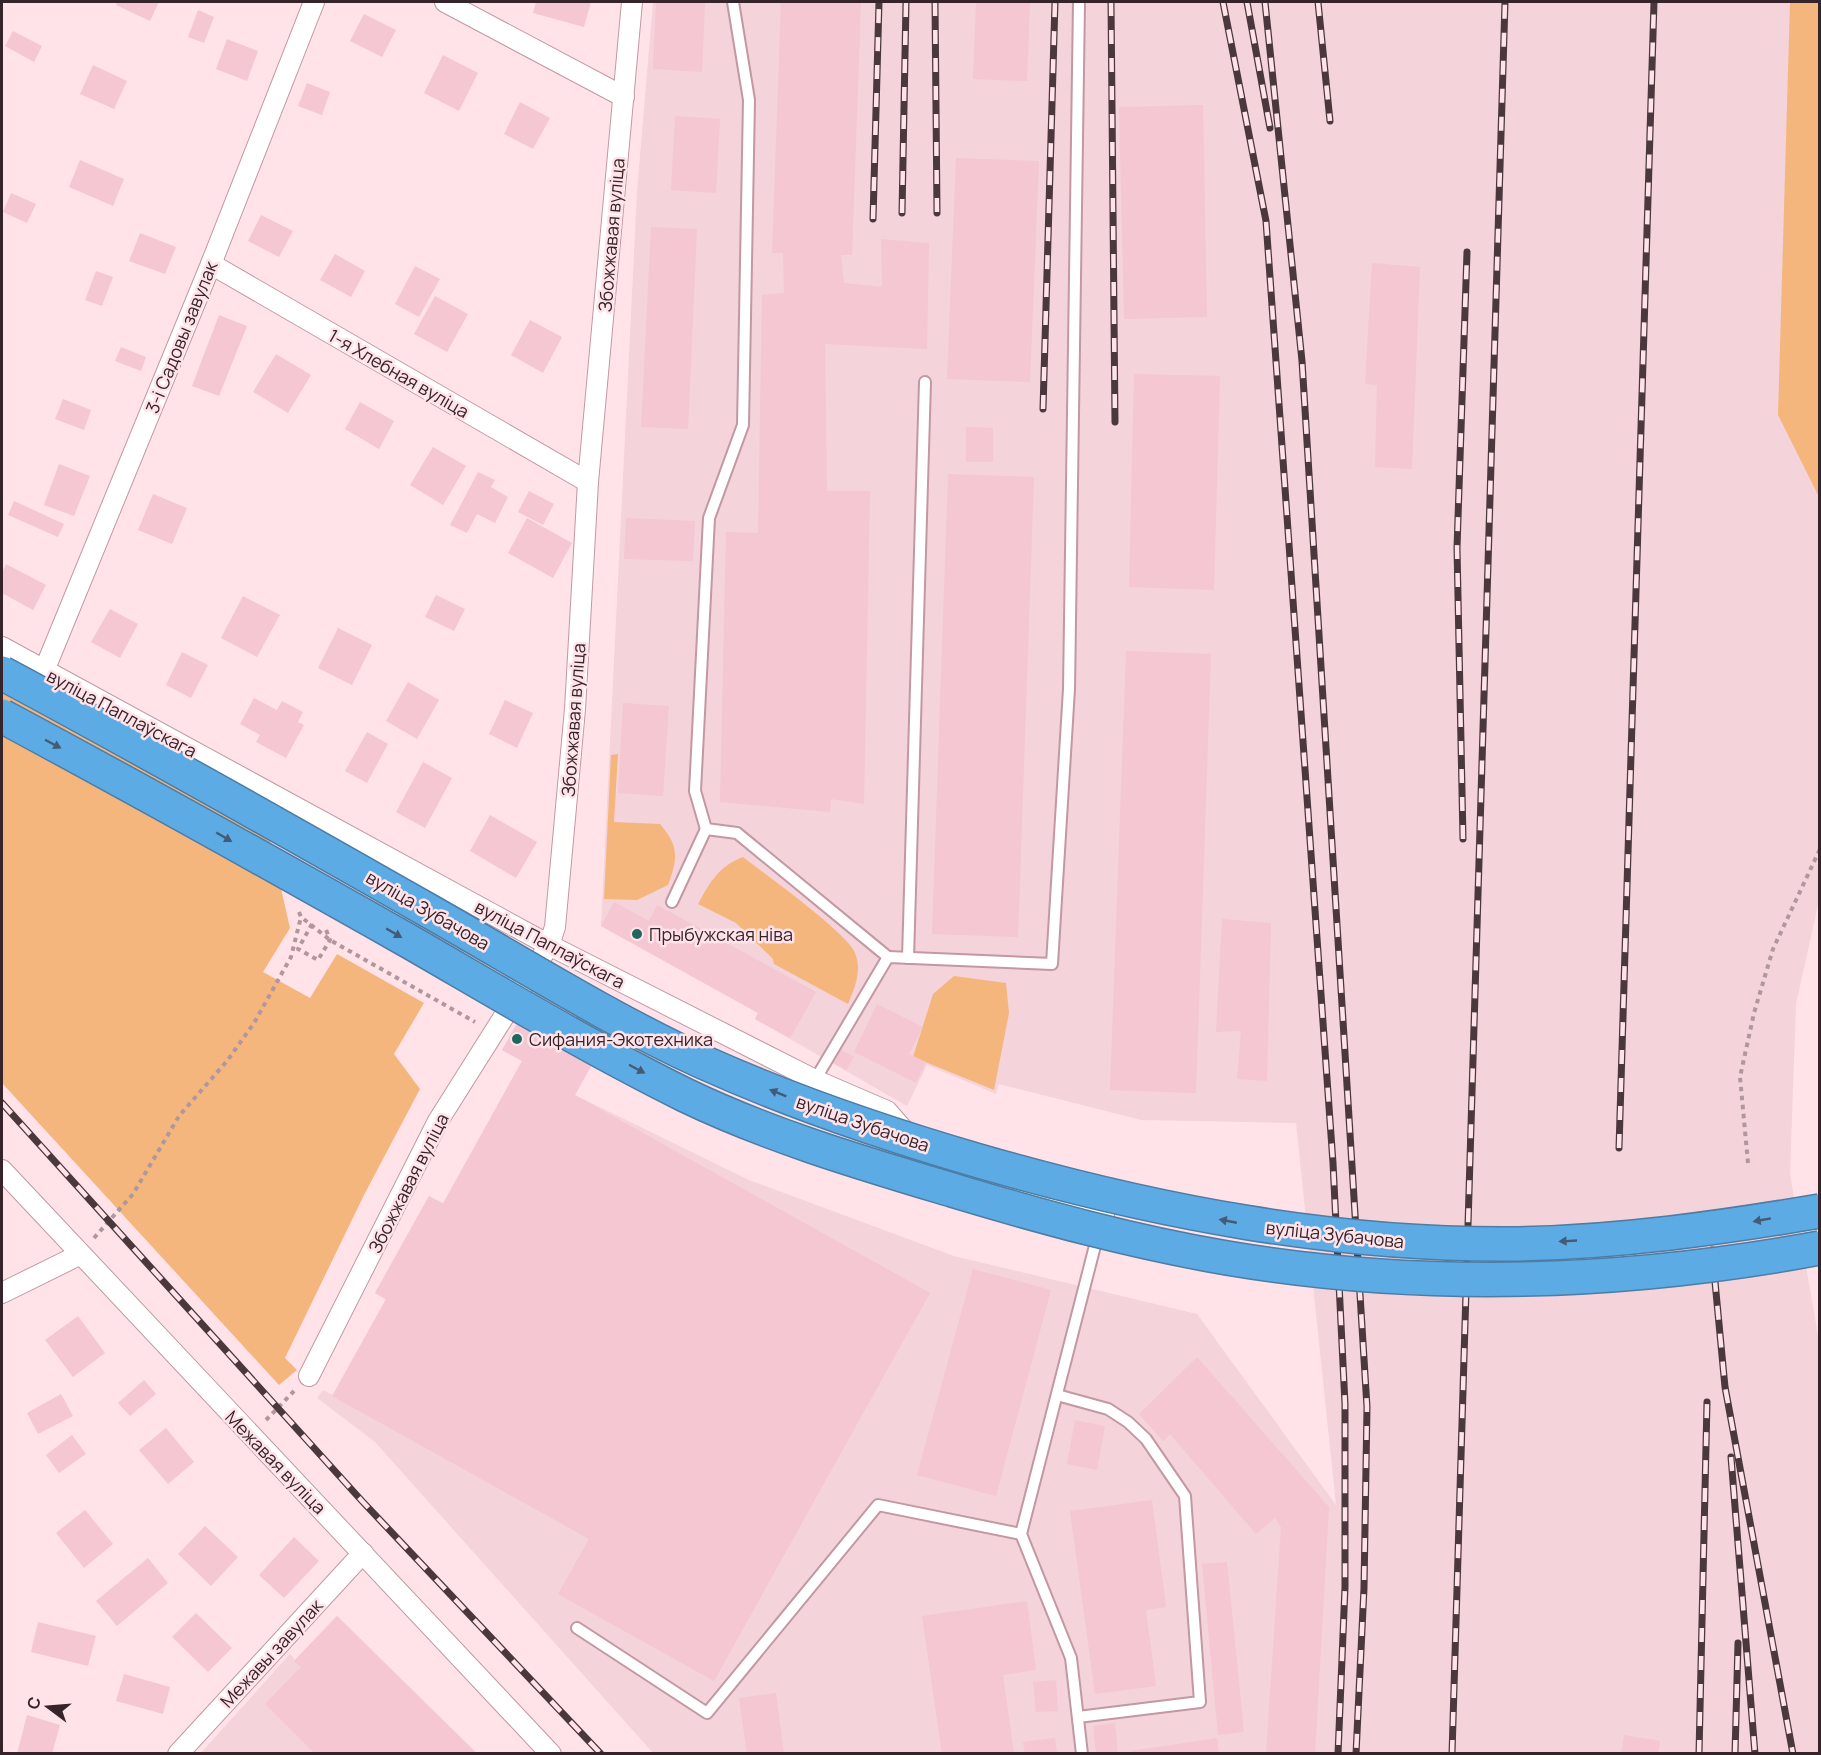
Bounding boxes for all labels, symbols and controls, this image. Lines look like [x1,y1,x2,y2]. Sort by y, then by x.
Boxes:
street label: Збожжавая вуліца [592,157,630,313]
street label: 3-і Садовы завулак [140,256,223,417]
street label: 1-я Хлебная вуліца [324,323,474,423]
street label: Збожжавая вуліца [556,642,590,798]
street label: вуліца Паплаўскага [43,663,201,763]
one-way arrow [45,739,62,749]
one-way arrow [216,832,233,842]
street label: вуліца Зубачова [362,865,494,955]
street label: вуліца Паплаўскага [471,894,629,994]
place label: Прыбужская ніва [649,922,793,946]
marker: Прыбужская ніва [630,927,644,941]
one-way arrow [386,928,403,938]
place label: Сифания-Экотехника [529,1027,713,1051]
marker: Сифания-Экотехника [510,1032,524,1046]
one-way arrow [629,1064,646,1074]
one-way arrow [769,1088,787,1097]
street label: вуліца Зубачова [793,1089,933,1157]
street label: Збожжавая вуліца [362,1109,454,1257]
street label: вуліца Зубачова [1265,1215,1405,1253]
one-way arrow [1218,1216,1237,1225]
one-way arrow [1752,1216,1771,1225]
one-way arrow [1559,1237,1578,1246]
street label: Межавая вуліца [220,1405,332,1519]
street label: Межавы завулак [214,1593,328,1712]
north arrow [18,1677,78,1737]
text: С [21,1694,46,1712]

